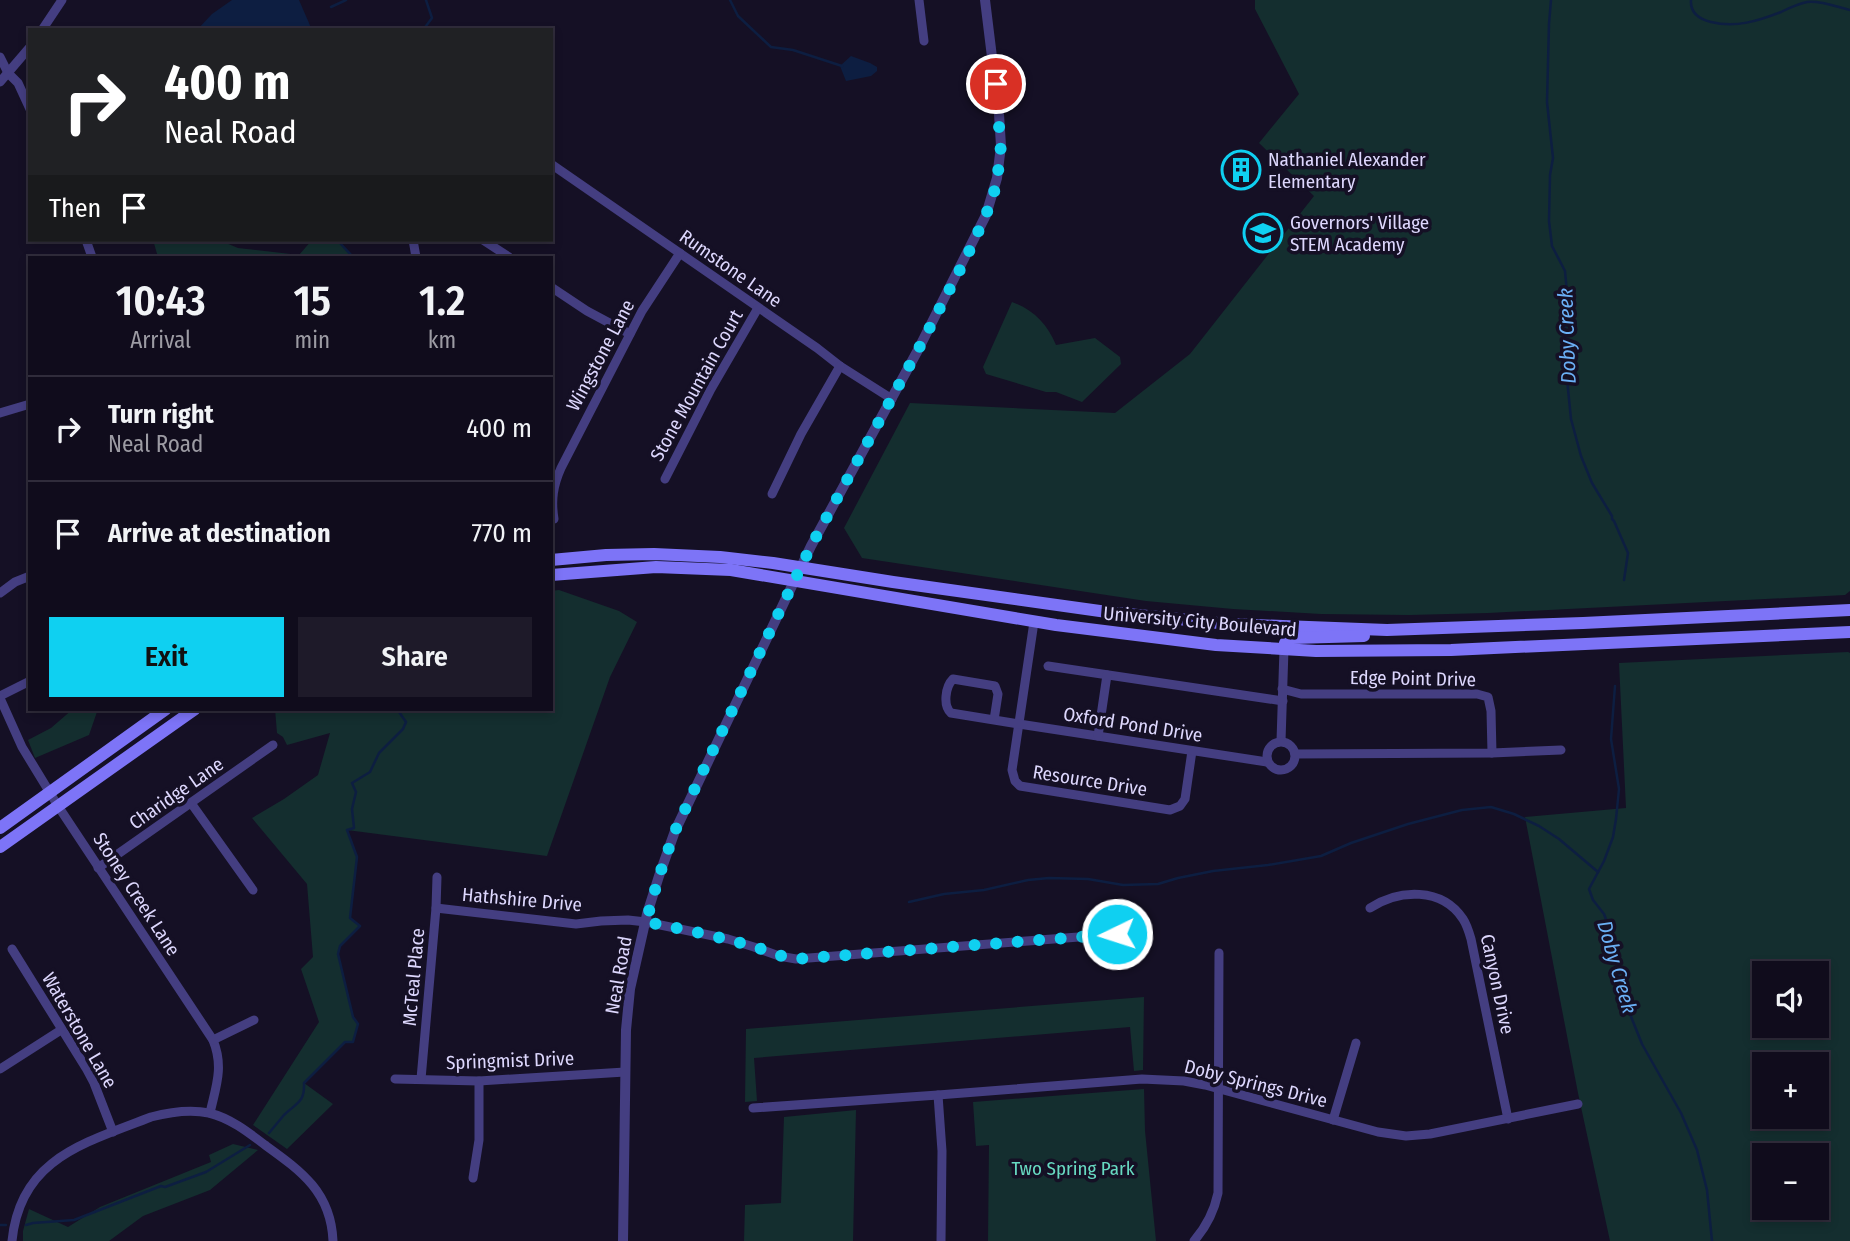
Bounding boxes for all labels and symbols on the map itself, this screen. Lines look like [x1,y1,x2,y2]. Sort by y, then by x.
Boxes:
pin [966,54,1026,114]
place label: Nathaniel Alexander Elementary [1268,148,1426,193]
building icon: Nathaniel Alexander Elementary [1220,149,1262,191]
place label: Governors' Village STEM Academy [1290,211,1429,256]
school or university icon: Governors' Village STEM Academy [1242,212,1284,254]
street label: Rumstone Lane [675,225,786,312]
water label: Doby Creek [1552,288,1582,384]
street label: Wingstone Lane [561,296,639,415]
street label: Stone Mountain Court [645,305,748,465]
street label: University City Boulevard [1102,602,1298,641]
street label: Edge Point Drive [1350,666,1476,691]
street label: Oxford Pond Drive [1062,702,1204,747]
street label: Charidge Lane [125,752,228,834]
street label: Resource Drive [1031,760,1149,801]
street label: Stoney Creek Lane [88,828,185,960]
street label: Hathshire Drive [461,883,583,916]
position arrow [1080,897,1154,971]
water label: Doby Creek [1591,917,1643,1017]
street label: McTeal Place [398,927,429,1027]
street label: Canyon Drive [1476,932,1519,1036]
street label: Neal Road [600,934,637,1016]
street label: Waterstone Lane [37,968,122,1092]
street label: Springmist Drive [445,1047,575,1074]
street label: Doby Springs Drive [1182,1055,1330,1112]
park label: Two Spring Park [1011,1157,1135,1180]

